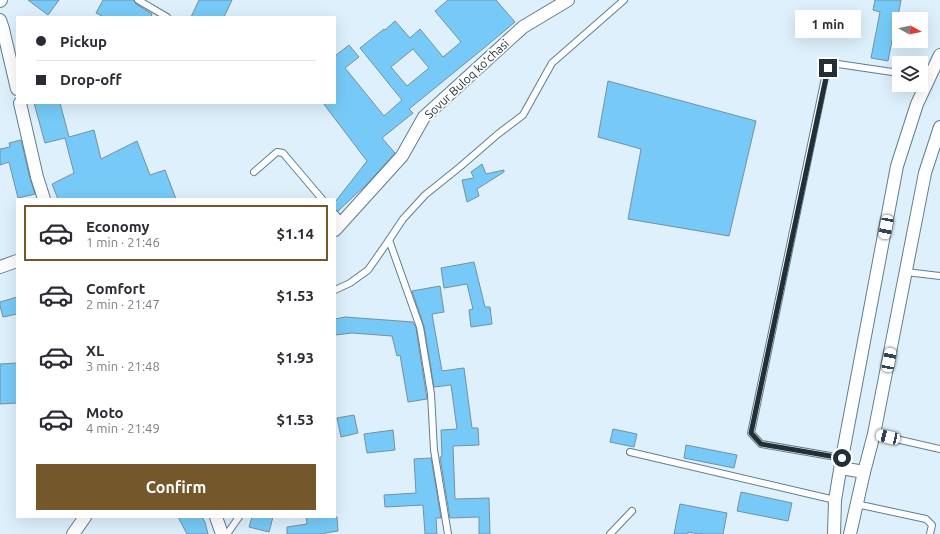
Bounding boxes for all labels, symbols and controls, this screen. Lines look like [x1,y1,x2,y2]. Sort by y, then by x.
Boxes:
callout: 1 min [795,10,861,38]
north arrow [892,12,928,48]
map controls [892,12,928,92]
text: 1 min [812,17,844,31]
text: Pickup [60,33,107,50]
street label: Sovur Buloq koʻchasi [422,36,511,121]
button: layers [892,56,928,92]
route end [819,59,837,77]
text: Drop-off [60,71,122,88]
car [878,214,894,240]
icon: car [38,215,74,251]
text: Economy [86,218,150,235]
text: $1.14 [276,225,314,242]
text: 1 min · 21:46 [86,235,160,249]
icon: car [38,277,74,313]
text: Comfort [86,280,145,297]
text: $1.53 [276,287,314,304]
text: 2 min · 21:47 [86,297,160,311]
icon: car [38,339,74,375]
text: XL [86,342,104,359]
car [881,347,897,373]
text: $1.93 [276,349,314,366]
text: 3 min · 21:48 [86,359,160,373]
icon: car [38,401,74,437]
text: Moto [86,404,124,421]
text: $1.53 [276,411,314,428]
text: 4 min · 21:49 [86,421,160,435]
car [875,428,901,446]
route start [833,449,851,467]
button: Confirm [36,464,316,510]

